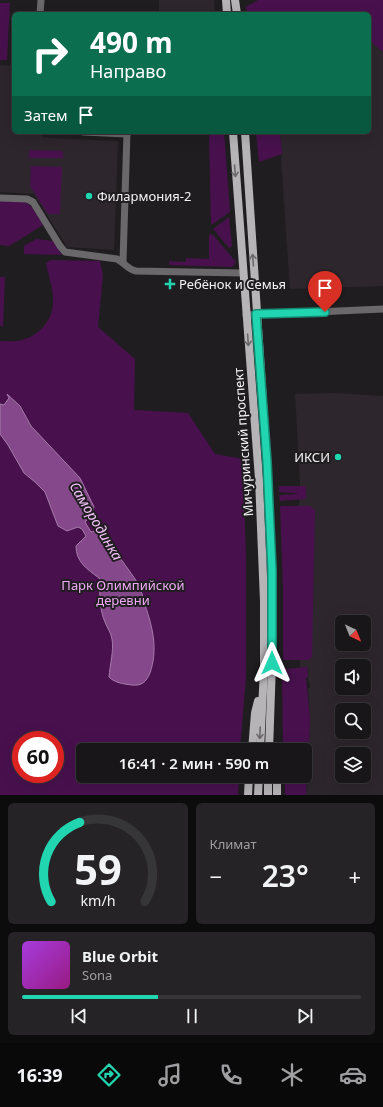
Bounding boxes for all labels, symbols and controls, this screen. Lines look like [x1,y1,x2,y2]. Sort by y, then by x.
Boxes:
text: 490 m [90,23,173,61]
icon: right [24,28,76,80]
text: Направо [90,59,166,83]
icon: arrive [75,104,97,126]
text: Затем [24,105,67,125]
one-way arrow [232,164,239,177]
place label: Филармония-2 [97,187,191,205]
marker: Филармония-2 [84,191,94,201]
one-way arrow [249,254,256,267]
pin [308,271,342,312]
place label: Ребёнок и Семья [179,275,286,293]
icon: arrive [314,277,336,299]
marker: Ребёнок и Семья [164,278,176,290]
one-way arrow [244,333,252,346]
street label: Мичуринский проспект [229,367,257,517]
place label: ИКСИ [294,448,330,466]
marker: ИКСИ [333,452,343,462]
water label: Самородинка [65,478,127,564]
park label: Парк Олимпийской деревни [61,576,185,609]
north arrow [335,615,371,651]
map controls [335,615,371,783]
position arrow [251,642,293,684]
button: sound [335,659,371,695]
button: search [335,703,371,739]
one-way arrow [257,726,264,739]
speed limit sign: 60 [12,731,64,783]
button: layers [335,747,371,783]
text: 16:41 · 2 мин · 590 m [119,753,269,773]
text: Климат [210,835,256,853]
text: 59 [74,840,122,896]
text: 23° [262,855,309,896]
text: − [210,861,222,891]
text: + [348,861,361,891]
text: km/h [80,890,115,909]
text: Blue Orbit [82,946,158,966]
text: Sona [82,966,112,984]
icon: previous [68,1005,90,1027]
icon: pause [181,1005,203,1027]
icon: next [294,1005,316,1027]
icon: directions [95,1061,123,1089]
icon: music [156,1061,184,1089]
icon: phone [217,1061,245,1089]
icon: climate [278,1061,306,1089]
icon: car [339,1061,367,1089]
text: 16:39 [16,1063,63,1087]

